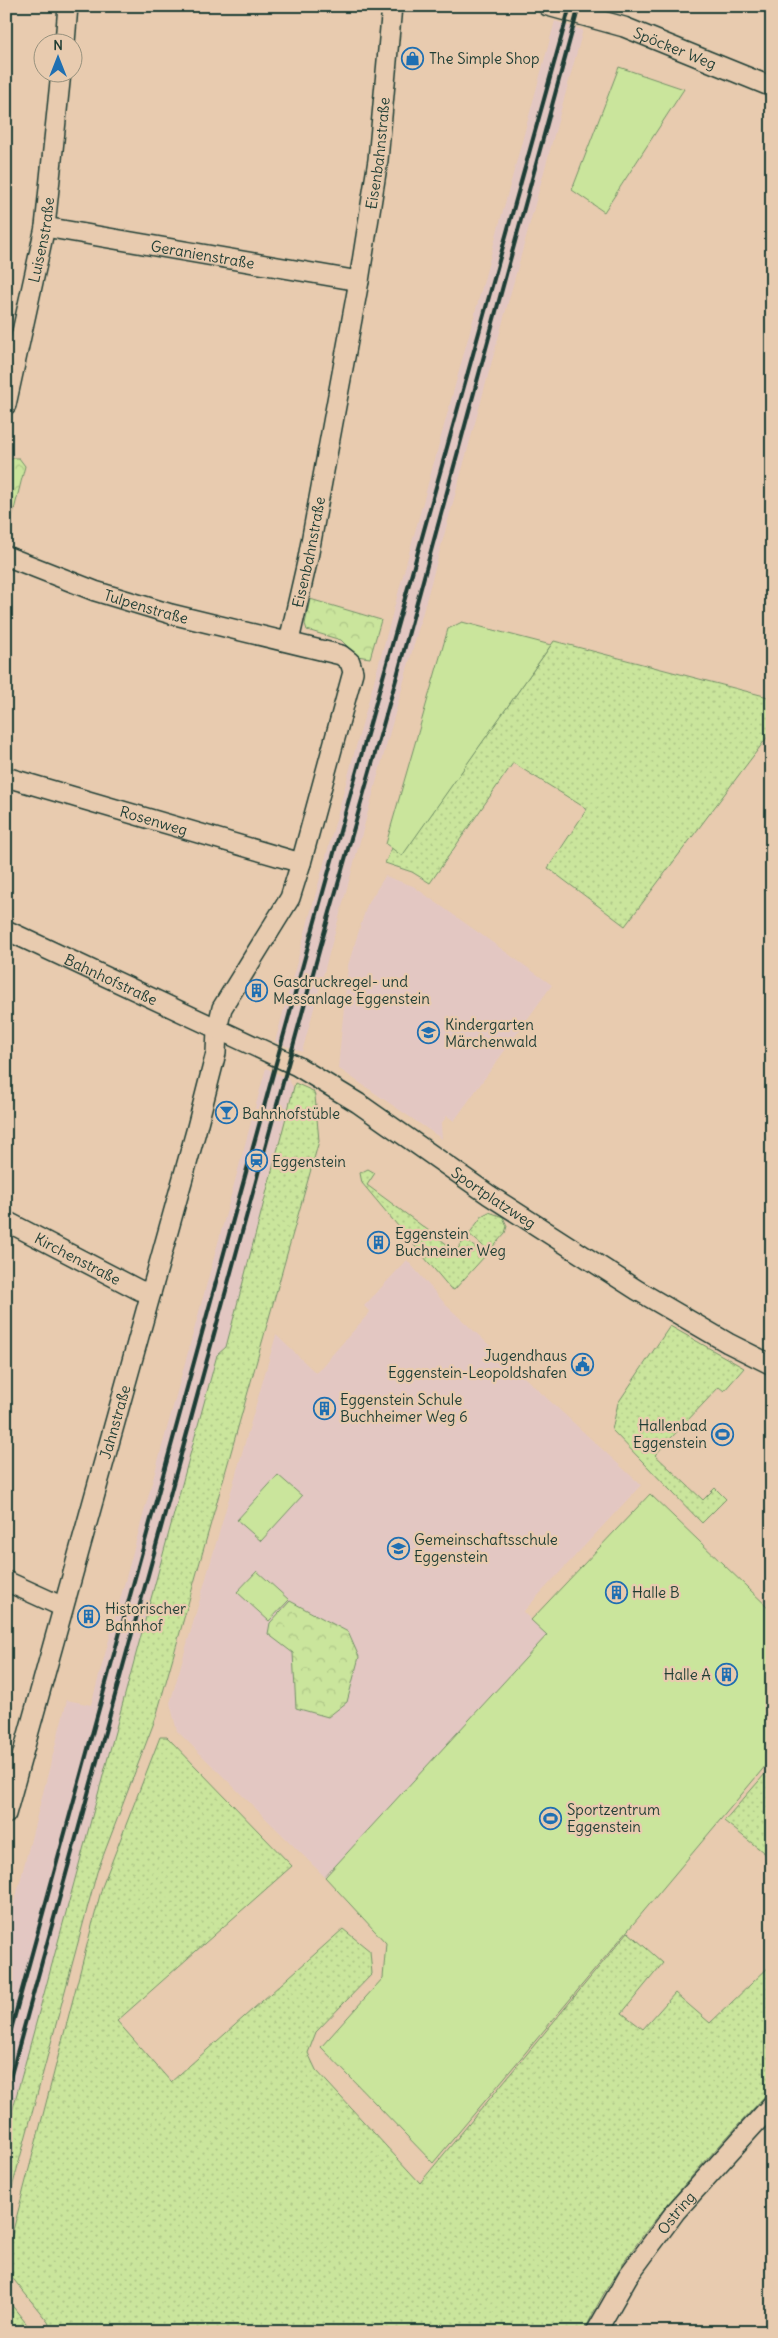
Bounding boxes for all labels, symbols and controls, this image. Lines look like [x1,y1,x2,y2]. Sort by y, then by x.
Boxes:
street label: Spöcker Weg [631,22,719,73]
north arrow [32,32,82,82]
text: N [53,36,63,54]
shop icon: The Simple Shop [401,46,425,70]
place label: The Simple Shop [429,49,540,68]
street label: Eisenbahnstraße [361,96,393,211]
street label: Luisenstraße [24,196,58,284]
street label: Geranienstraße [149,236,256,272]
street label: Eisenbahnstraße [287,495,329,609]
street label: Tulpenstraße [102,585,190,627]
street label: Rosenweg [118,801,190,839]
street label: Bahnhofstraße [62,949,161,1009]
place label: Gasdruckregel- und Messanlage Eggenstein [273,972,430,1008]
building icon: Gasdruckregel- und Messanlage Eggenstein [245,978,269,1002]
place label: Kindergarten Märchenwald [445,1015,537,1051]
school or university icon: Kindergarten Märchenwald [417,1021,441,1045]
bar icon: Bahnhofstüble [214,1101,238,1125]
place label: Bahnhofstüble [242,1104,340,1123]
station icon: Eggenstein [244,1149,268,1173]
place label: Eggenstein [272,1152,346,1171]
street label: Sportplatzweg [448,1162,540,1232]
place label: Eggenstein Buchneiner Weg [395,1224,506,1260]
street label: Kirchenstraße [32,1228,124,1288]
building icon: Eggenstein Buchneiner Weg [367,1230,391,1254]
place label: Jugendhaus Eggenstein-Leopoldshafen [388,1346,567,1382]
public building icon: Jugendhaus Eggenstein-Leopoldshafen [571,1352,595,1376]
street label: Jahnstraße [95,1383,135,1461]
place label: Eggenstein Schule Buchheimer Weg 6 [340,1390,468,1426]
building icon: Eggenstein Schule Buchheimer Weg 6 [312,1396,336,1420]
place label: Hallenbad Eggenstein [633,1416,707,1452]
sports icon: Hallenbad Eggenstein [711,1422,735,1446]
place label: Gemeinschaftsschule Eggenstein [414,1530,558,1566]
school or university icon: Gemeinschaftsschule Eggenstein [386,1536,410,1560]
building icon: Halle B [604,1580,628,1604]
place label: Halle B [632,1583,680,1602]
place label: Historischer Bahnhof [105,1599,186,1635]
building icon: Historischer Bahnhof [77,1605,101,1629]
building icon: Halle A [715,1662,739,1686]
place label: Halle A [664,1665,711,1684]
place label: Sportzentrum Eggenstein [567,1800,660,1836]
sports icon: Sportzentrum Eggenstein [539,1806,563,1830]
street label: Ostring [653,2187,699,2238]

